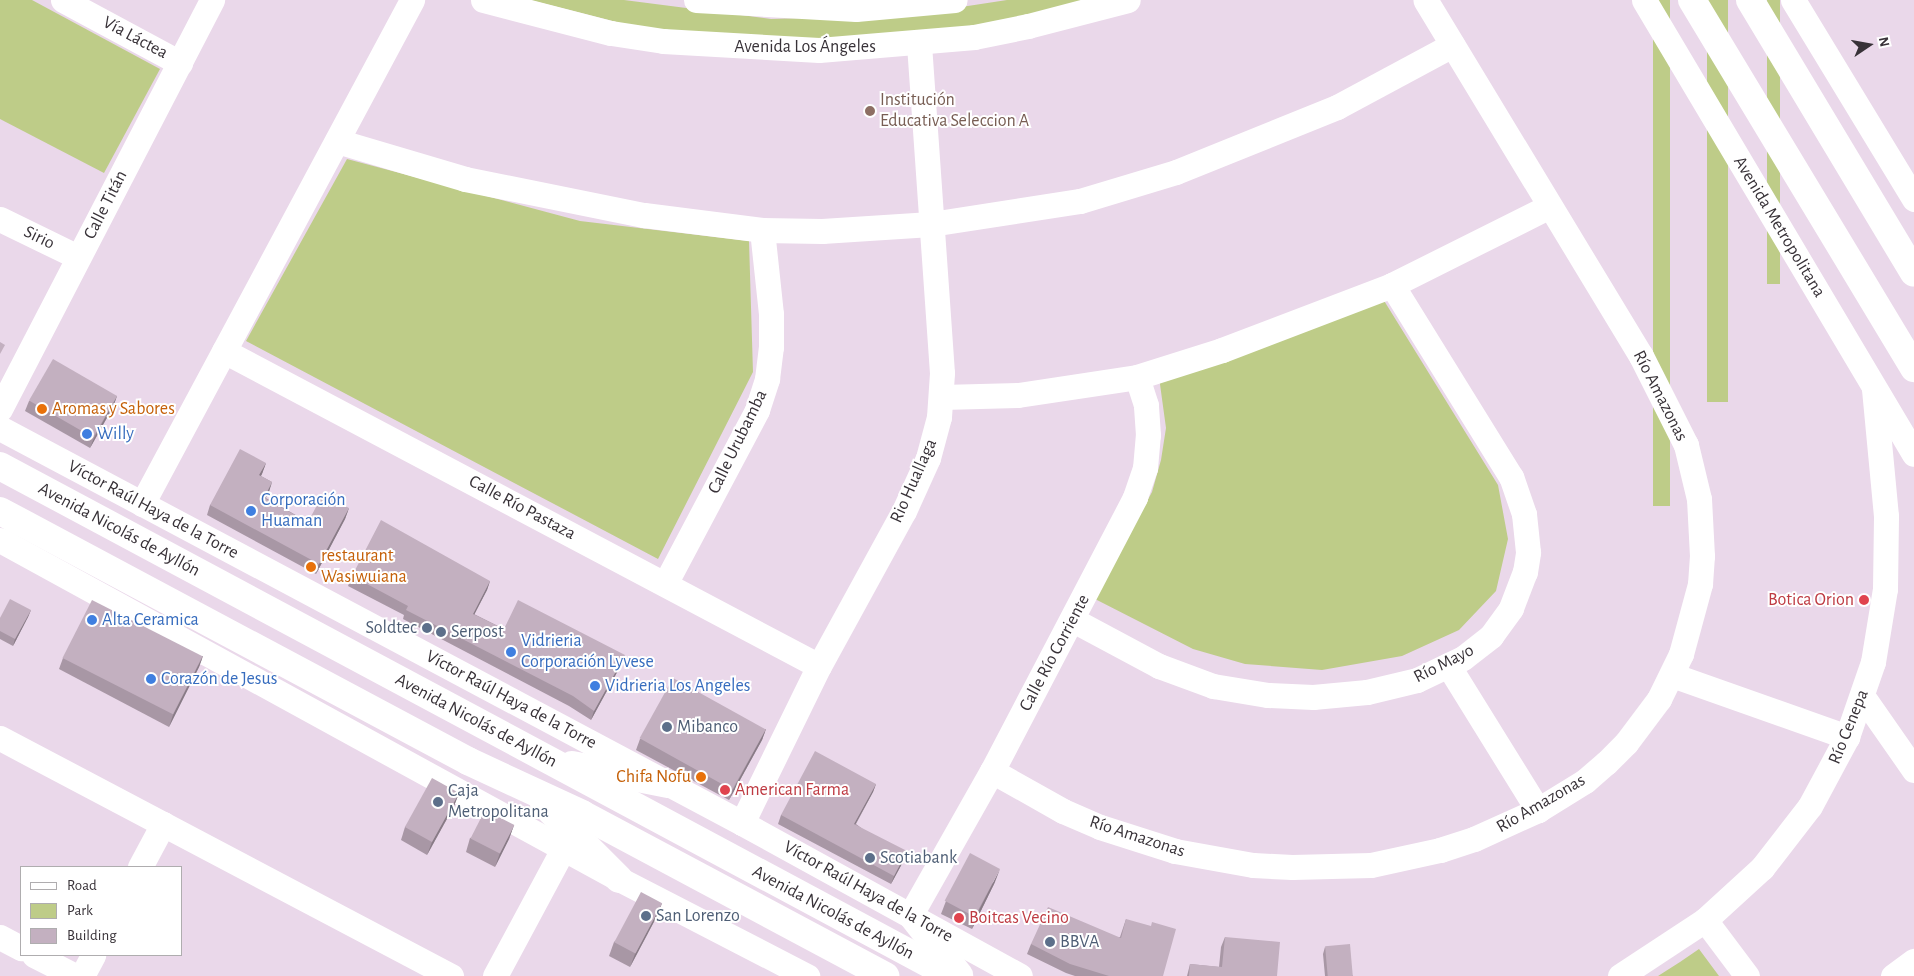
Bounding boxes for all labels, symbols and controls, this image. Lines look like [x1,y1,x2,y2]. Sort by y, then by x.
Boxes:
street label: Vía Láctea [99,12,171,64]
north arrow [1844,20,1894,70]
street label: Avenida Los Ángeles [734,36,876,58]
text: N [1876,36,1892,48]
place label: Institución Educativa Seleccion A [880,90,1029,132]
marker: Institución Educativa Seleccion A [864,105,876,117]
street label: Avenida Metropolitana [1728,153,1830,301]
street label: Calle Titán [80,167,132,243]
street label: Sirio [20,221,58,255]
street label: Río Amazonas [1628,347,1692,445]
street label: Calle Urubamba [704,386,772,498]
place label: Aromas y Sabores [52,398,175,420]
marker: Aromas y Sabores [36,403,48,415]
place label: Willy [97,423,134,445]
marker: Willy [81,428,93,440]
street label: Rio Huallaga [886,436,942,526]
street label: Víctor Raúl Haya de la Torre [64,456,242,564]
street label: Calle Río Pastaza [465,471,579,545]
street label: Avenida Nicolás de Ayllón [34,478,204,582]
place label: Corporación Huaman [261,490,345,532]
marker: Corporación Huaman [245,505,257,517]
place label: restaurant Wasiwuiana [321,546,407,588]
marker: restaurant Wasiwuiana [305,561,317,573]
place label: Botica Orion [1768,589,1854,611]
street label: Calle Río Corriente [1015,591,1095,715]
marker: Botica Orion [1858,594,1870,606]
place label: Alta Ceramica [102,609,199,631]
marker: Alta Ceramica [86,614,98,626]
place label: Soldtec [366,617,417,639]
place label: Serpost [451,621,504,643]
marker: Soldtec [421,622,433,634]
marker: Serpost [435,626,447,638]
place label: Vidrieria Corporación Lyvese [521,631,654,674]
street label: Río Mayo [1410,640,1478,688]
street label: Víctor Raúl Haya de la Torre [422,646,600,754]
marker: Vidrieria Corporación Lyvese [505,646,517,658]
place label: Corazón de Jesus [161,668,277,690]
street label: Avenida Nicolás de Ayllón [391,669,561,773]
marker: Corazón de Jesus [145,673,157,685]
place label: Vidrieria Los Angeles [605,675,750,697]
marker: Vidrieria Los Angeles [589,680,601,692]
street label: Río Cenepa [1824,687,1874,767]
place label: Mibanco [677,716,738,738]
marker: Mibanco [661,721,673,733]
place label: Chifa Nofu [616,766,691,788]
street label: Río Amazonas [1493,770,1589,838]
marker: Chifa Nofu [695,771,707,783]
place label: American Farma [735,779,849,801]
place label: Caja Metropolitana [448,781,549,824]
marker: American Farma [719,784,731,796]
marker: Caja Metropolitana [432,796,444,808]
street label: Río Amazonas [1086,811,1188,863]
street label: Víctor Raúl Haya de la Torre [780,836,956,948]
place label: Scotiabank [880,847,957,869]
marker: Scotiabank [864,852,876,864]
street label: Avenida Nicolás de Ayllón [748,861,918,965]
legend [20,866,182,956]
text: Road [67,878,97,893]
text: Park [67,903,93,918]
place label: San Lorenzo [656,905,740,927]
place label: Boitcas Vecino [969,907,1069,929]
marker: San Lorenzo [640,910,652,922]
marker: Boitcas Vecino [953,912,965,924]
text: Building [67,928,117,943]
place label: BBVA [1060,931,1099,953]
marker: BBVA [1044,936,1056,948]

